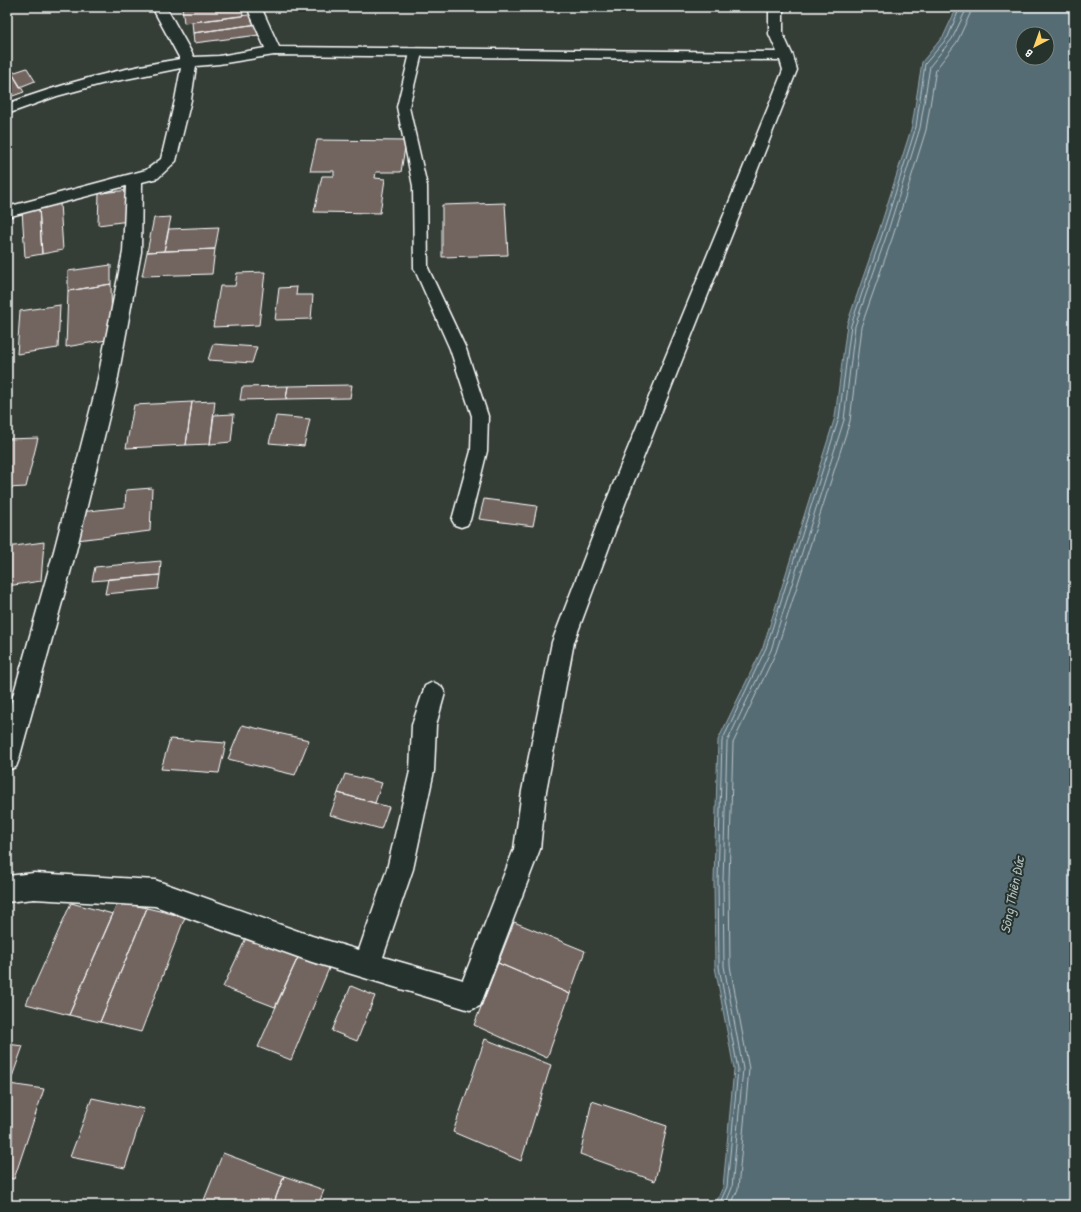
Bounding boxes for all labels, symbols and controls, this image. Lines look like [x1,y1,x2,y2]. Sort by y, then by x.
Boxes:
north arrow [1015,26,1055,66]
text: B [1021,46,1035,61]
water label: Sông Thiên Đức [995,854,1029,935]

